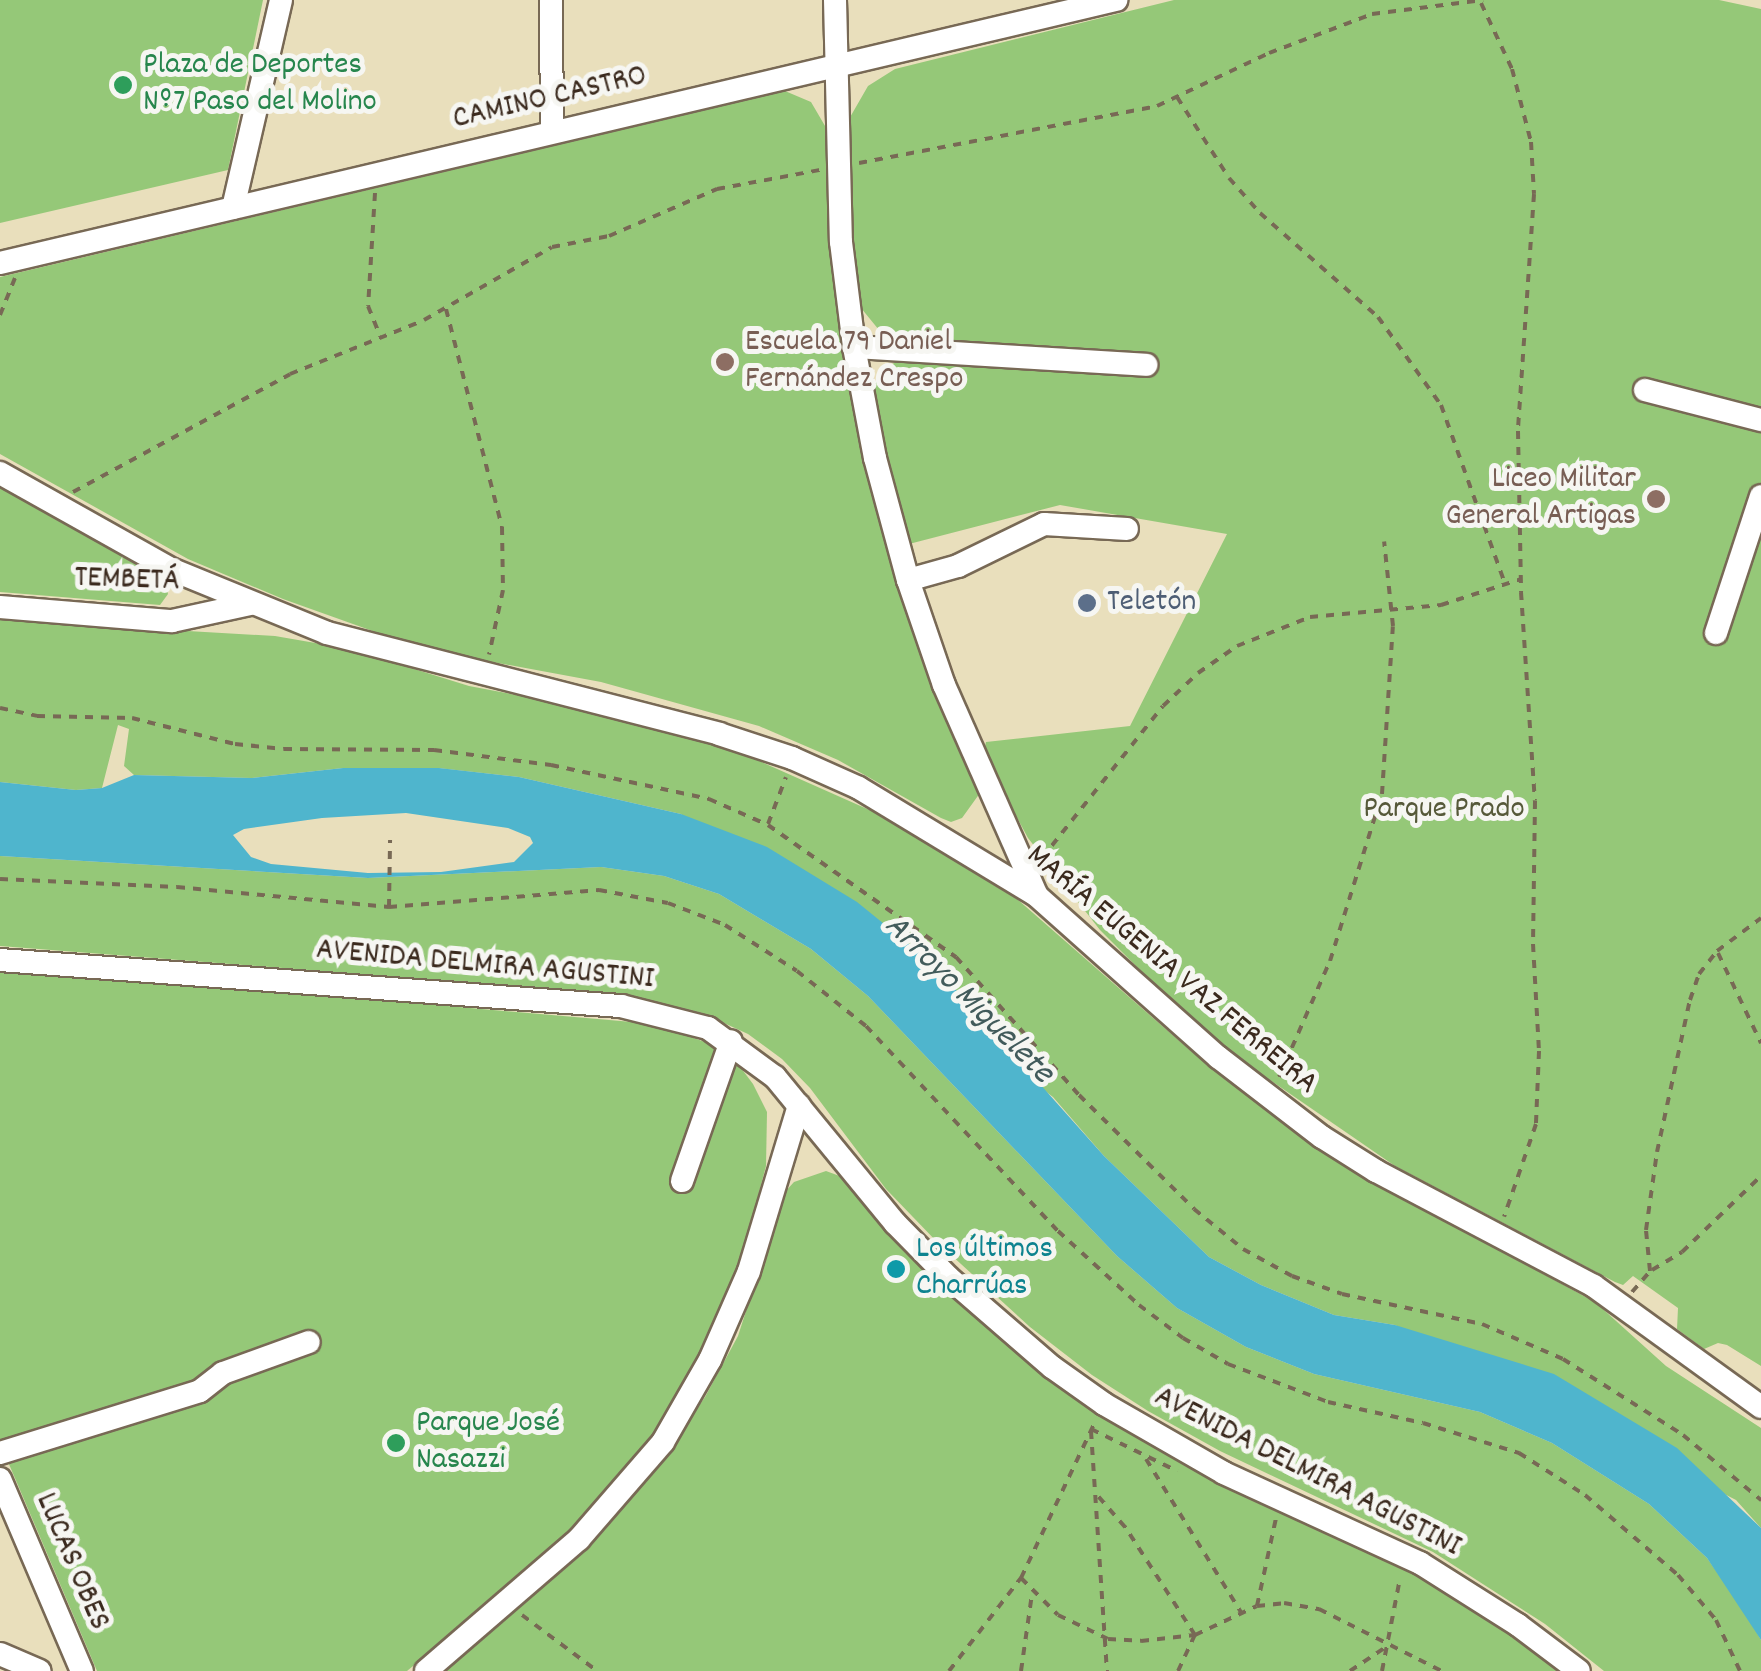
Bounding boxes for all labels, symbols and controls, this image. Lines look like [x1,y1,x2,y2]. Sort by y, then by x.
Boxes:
place label: Plaza de Deportes Nº7 Paso del Molino [143,48,377,123]
street label: CAMINO CASTRO [449,58,651,140]
marker: Plaza de Deportes Nº7 Paso del Molino [112,74,134,96]
place label: Escuela 79 Daniel Fernández Crespo [745,325,964,400]
marker: Escuela 79 Daniel Fernández Crespo [714,351,736,373]
place label: Liceo Militar General Artigas [1446,462,1636,537]
marker: Liceo Militar General Artigas [1645,488,1667,510]
street label: TEMBETÁ [74,560,180,602]
place label: Teletón [1107,584,1196,622]
marker: Teletón [1076,592,1098,614]
park label: Parque Prado [1363,791,1525,829]
street label: MARÍA EUGENIA VAZ FERREIRA [1018,838,1324,1104]
water label: Arroyo Miguelete [874,906,1062,1094]
street label: AVENIDA DELMIRA AGUSTINI [314,932,656,1000]
place label: Los últimos Charrúas [916,1232,1053,1307]
marker: Los últimos Charrúas [885,1258,907,1280]
street label: AVENIDA DELMIRA AGUSTINI [1147,1379,1467,1567]
place label: Parque José Nasazzi [416,1406,560,1481]
marker: Parque José Nasazzi [385,1432,407,1454]
street label: LUCAS OBES [25,1488,117,1636]

